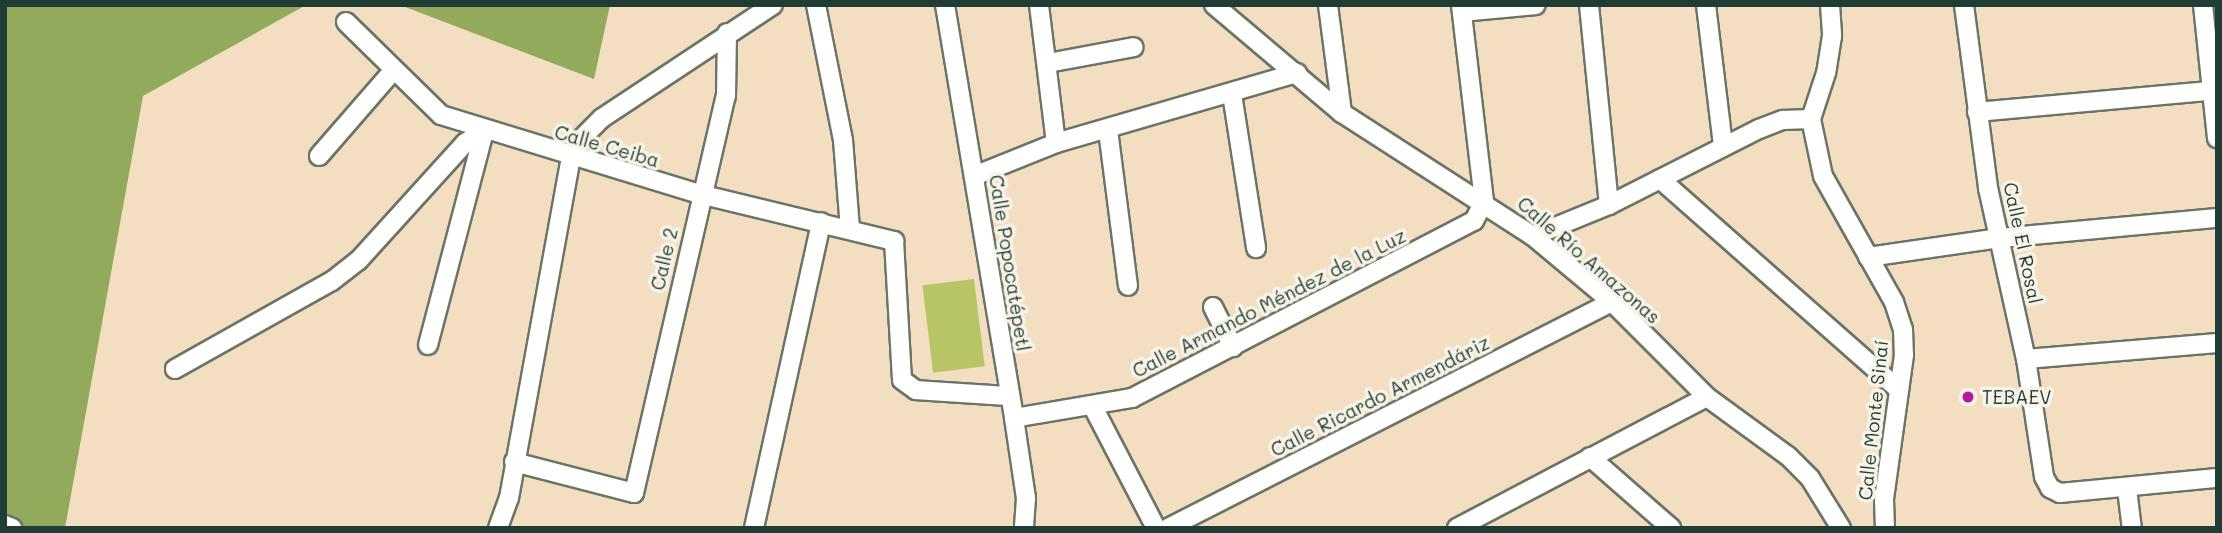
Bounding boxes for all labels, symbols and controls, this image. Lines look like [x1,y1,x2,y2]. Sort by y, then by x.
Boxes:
street label: Calle Ceiba [552,120,662,172]
street label: Calle Popocatépetl [985,173,1035,353]
street label: Calle El Rosal [1999,180,2047,306]
street label: Calle Río Amazonas [1513,192,1665,328]
street label: Calle Armando Méndez de la Luz [1128,224,1410,382]
street label: Calle 2 [646,226,682,292]
street label: Calle Ricardo Armendáriz [1267,331,1493,461]
street label: Calle Monte Sinaí [1853,339,1893,501]
place label: TEBAEV [1982,386,2052,408]
marker: TEBAEV [1960,389,1976,405]

